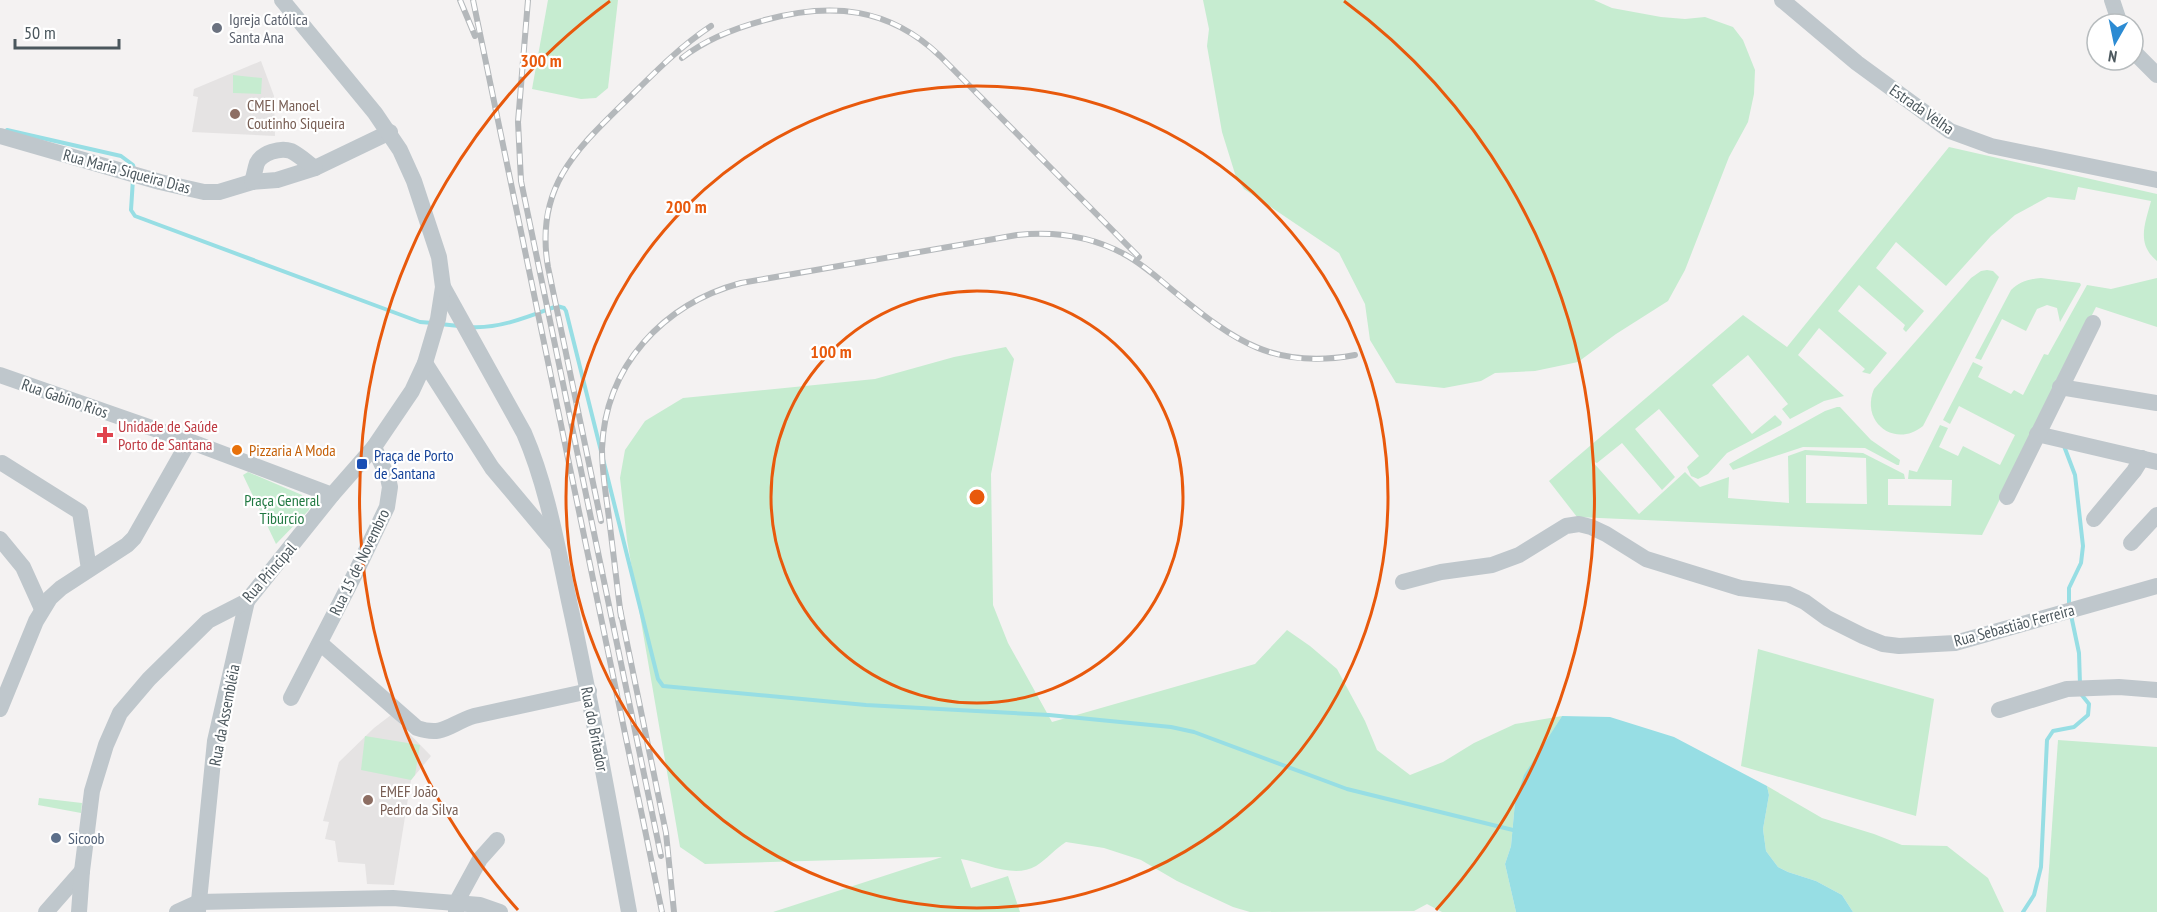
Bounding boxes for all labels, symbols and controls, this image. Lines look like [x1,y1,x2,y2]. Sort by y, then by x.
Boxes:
place label: Igreja Católica Santa Ana [229,9,308,47]
scale bar [15,12,118,50]
north arrow [2085,12,2145,72]
text: 50 m [24,21,56,44]
marker: Igreja Católica Santa Ana [210,21,224,35]
text: N [2107,46,2118,67]
text: 300 m [520,49,562,72]
street label: Estrada Velha [1886,80,1958,138]
place label: CMEI Manoel Coutinho Siqueira [247,95,345,133]
marker: CMEI Manoel Coutinho Siqueira [228,107,242,121]
street label: Rua Maria Siqueira Dias [61,144,193,198]
text: 200 m [665,195,707,218]
text: 100 m [810,340,852,363]
street label: Rua Gabino Rios [19,374,111,422]
place label: Unidade de Saúde Porto de Santana [118,416,218,454]
marker: Unidade de Saúde Porto de Santana [96,426,114,444]
place label: Pizzaria A Moda [249,440,336,460]
marker: Pizzaria A Moda [230,443,244,457]
place label: Praça de Porto de Santana [374,445,454,483]
marker: Praça de Porto de Santana [355,457,369,471]
centre of rings [967,487,987,507]
park label: Praça General Tibúrcio [244,490,320,528]
street label: Rua 15 de Novembro [325,505,393,618]
street label: Rua Principal [238,538,300,606]
street label: Rua Sebastião Ferreira [1951,599,2077,651]
street label: Rua da Assembléia [204,662,244,768]
street label: Rua do Britador [577,685,613,774]
place label: EMEF João Pedro da Silva [380,781,458,819]
marker: EMEF João Pedro da Silva [361,793,375,807]
place label: Sicoob [68,828,105,848]
marker: Sicoob [49,831,63,845]

